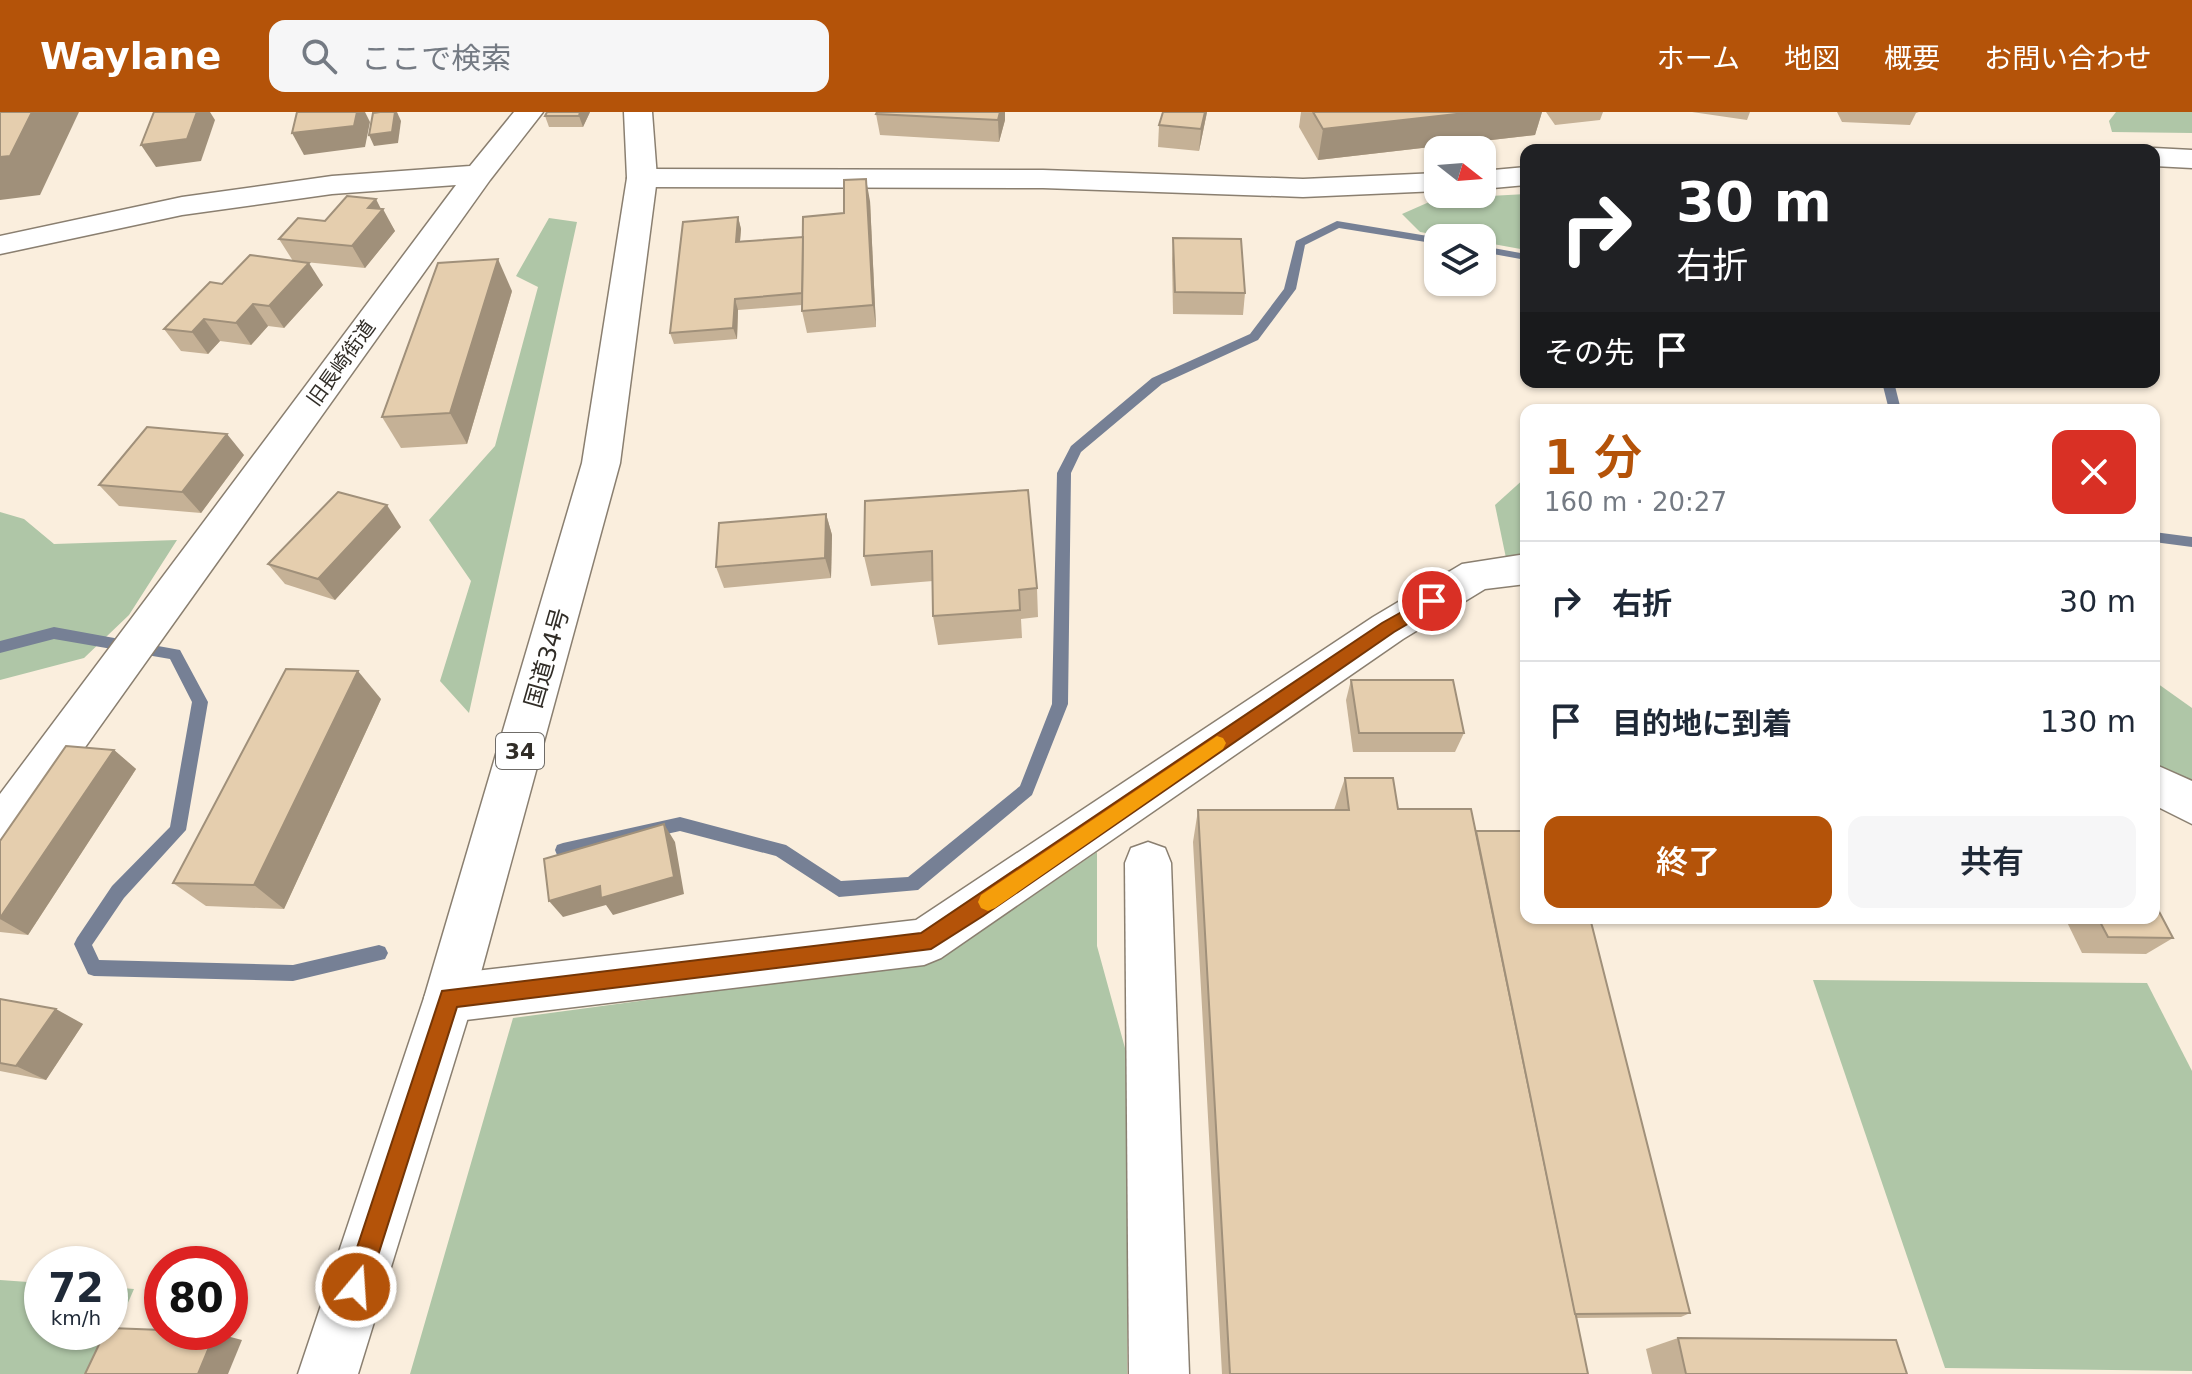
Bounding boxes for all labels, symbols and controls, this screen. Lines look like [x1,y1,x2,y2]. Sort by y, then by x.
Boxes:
search box [269,20,829,92]
text: Waylane [40,34,221,78]
icon: search [297,34,341,78]
text: ここで検索 [361,41,511,76]
text: ホーム [1657,42,1740,75]
text: 地図 [1784,42,1840,75]
text: 概要 [1884,42,1940,75]
text: お問い合わせ [1984,42,2152,75]
north arrow [1424,136,1496,208]
map controls [1424,136,1496,296]
text: 30 m [1676,169,1832,234]
icon: right [1544,176,1648,280]
button: layers [1424,224,1496,296]
text: 右折 [1676,245,1748,286]
street label: 旧長崎街道 [302,315,380,411]
icon: arrive [1650,328,1694,372]
text: その先 [1544,335,1634,370]
text: 1 分 [1544,429,1642,485]
button: close [2052,430,2136,514]
text: 160 m · 20:27 [1544,487,1727,517]
pin [1398,567,1466,635]
icon: arrive [1410,579,1454,623]
icon: right [1544,579,1588,623]
text: 30 m [2059,584,2136,619]
text: 右折 [1612,586,1672,621]
street label: 国道34号 [519,605,575,711]
icon: arrive [1544,699,1588,743]
text: 130 m [2040,704,2136,739]
text: 目的地に到着 [1612,706,1792,741]
road number: 34 [496,733,544,769]
button: 終了 [1544,816,1832,908]
button: 共有 [1848,816,2136,908]
position arrow [314,1245,398,1329]
speed limit sign: 80 [144,1246,248,1350]
text: 72 [48,1265,104,1311]
text: km/h [51,1306,101,1330]

